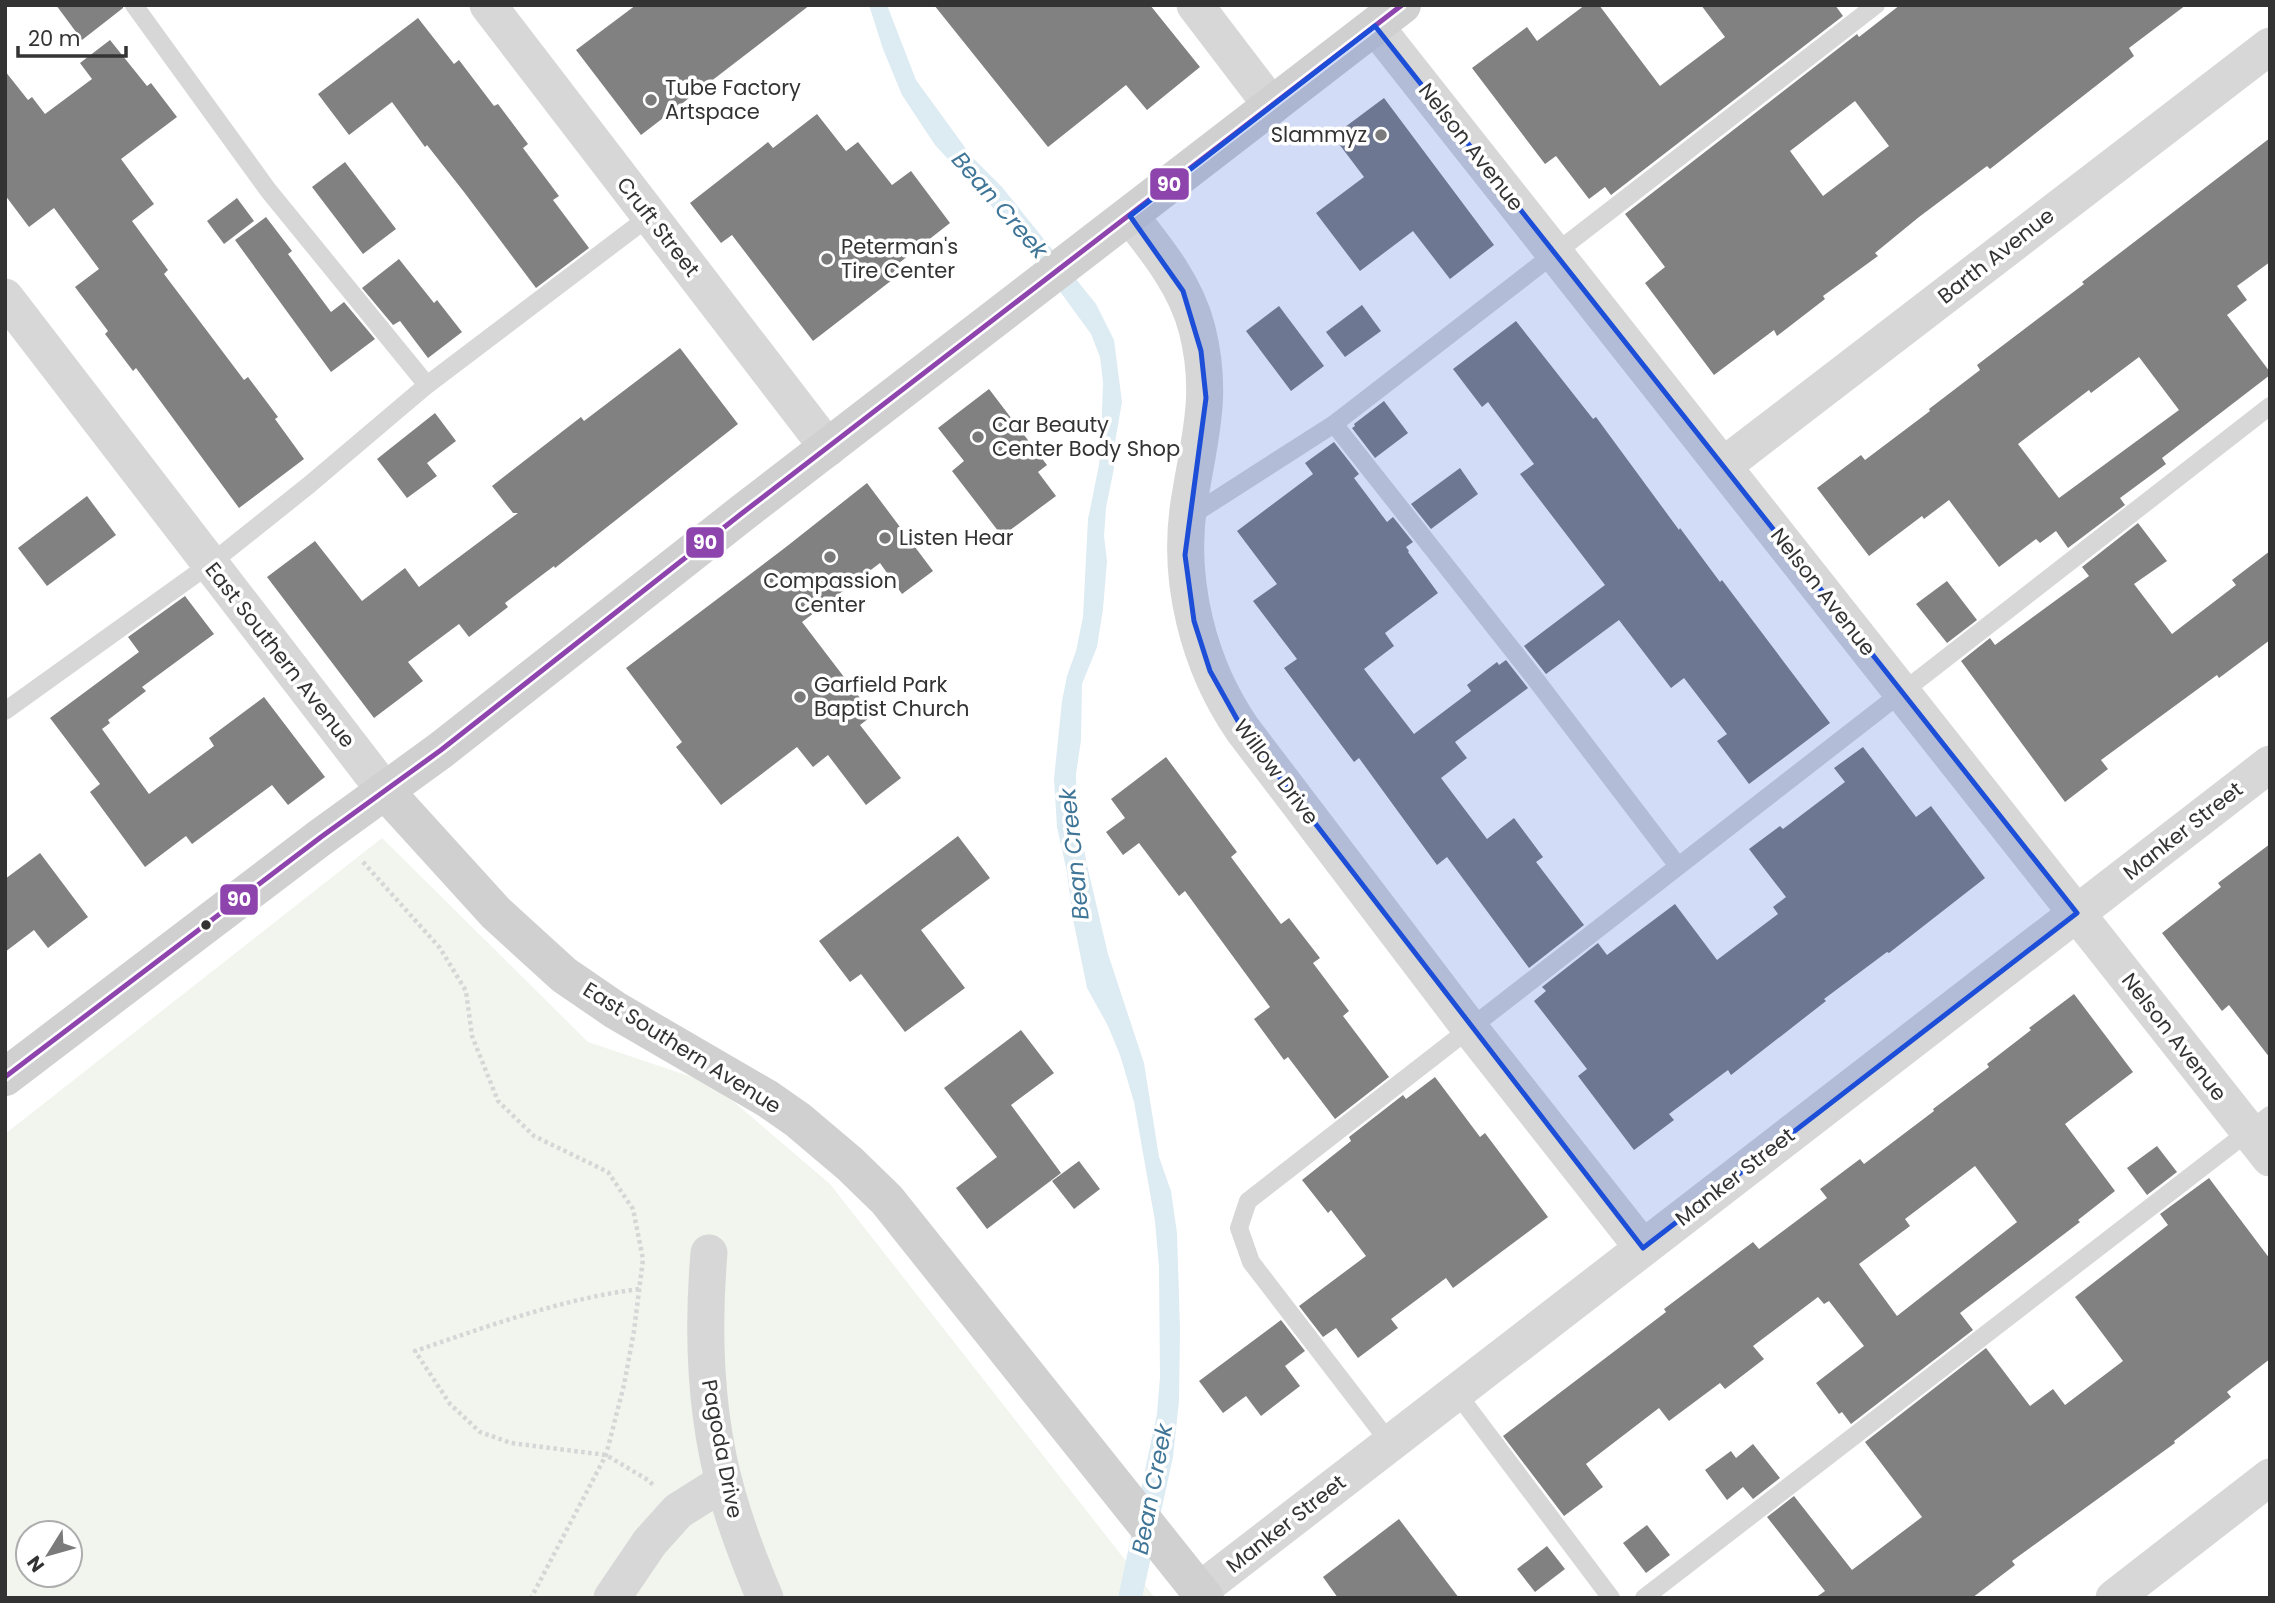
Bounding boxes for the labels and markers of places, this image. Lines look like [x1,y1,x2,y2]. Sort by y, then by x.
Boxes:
place label: Tube Factory Artspace [665,73,801,126]
marker: Tube Factory Artspace [643,92,659,108]
place label: Slammyz [1271,120,1367,149]
marker: Slammyz [1373,127,1389,143]
place label: Peterman's Tire Center [841,232,958,285]
marker: Peterman's Tire Center [819,251,835,267]
place label: Car Beauty Center Body Shop [992,410,1180,463]
marker: Car Beauty Center Body Shop [970,429,986,445]
place label: Listen Hear [899,523,1014,552]
marker: Listen Hear [877,530,893,546]
marker: Compassion Center [822,549,838,565]
place label: Compassion Center [763,566,897,619]
place label: Garfield Park Baptist Church [814,670,969,723]
marker: Garfield Park Baptist Church [792,689,808,705]
unlabelled marker [199,918,213,932]

